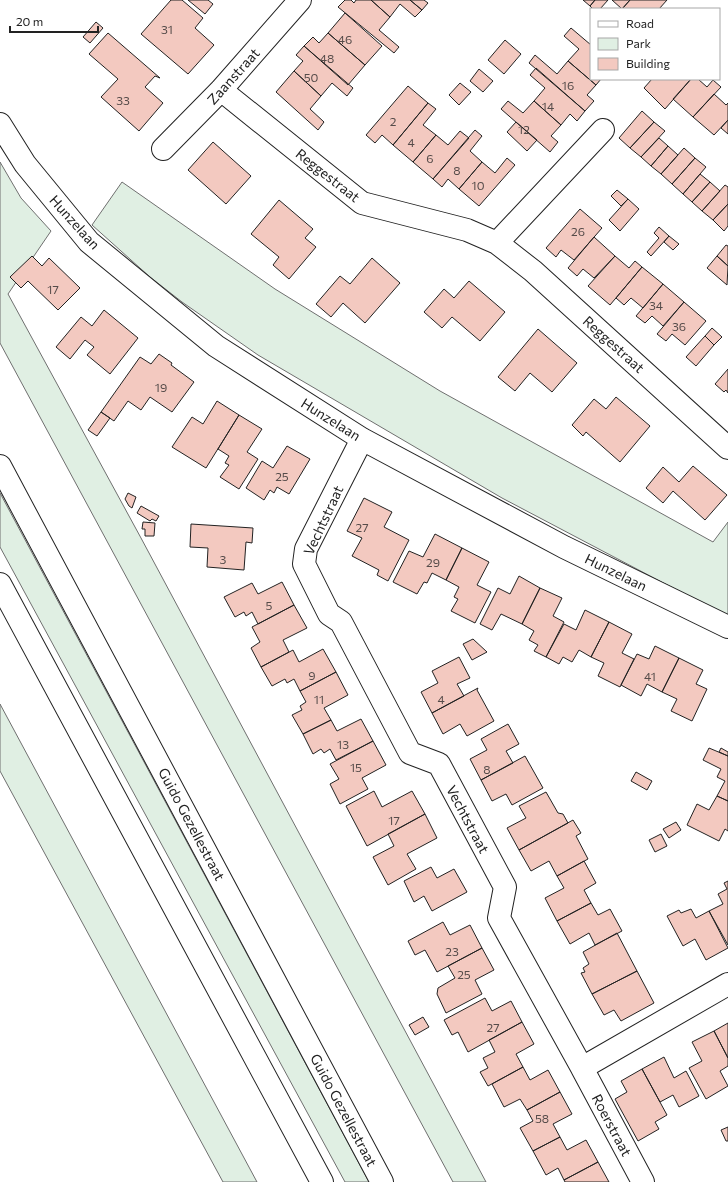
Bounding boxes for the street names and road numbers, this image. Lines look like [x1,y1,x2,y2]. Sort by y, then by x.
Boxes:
street label: Zaanstraat [203,44,263,108]
street label: Reggestraat [293,145,364,205]
street label: Hunzelaan [46,191,104,253]
street label: Reggestraat [580,312,648,376]
street label: Hunzelaan [298,394,364,444]
street label: Vechtstraat [300,482,347,557]
street label: Hunzelaan [582,550,650,594]
street label: Guido Gezellestraat [155,765,229,883]
street label: Vechtstraat [443,782,493,856]
street label: Guido Gezellestraat [307,1051,381,1169]
street label: Roerstraat [589,1091,636,1159]

